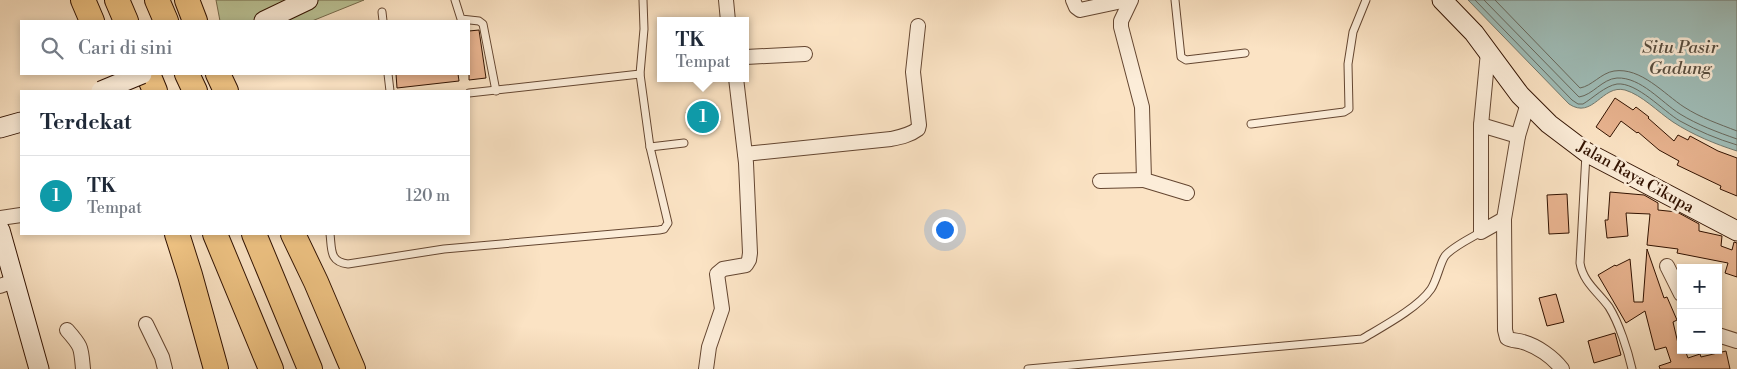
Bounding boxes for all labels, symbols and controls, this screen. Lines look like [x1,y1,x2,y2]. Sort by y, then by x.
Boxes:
popup [657,17,749,82]
search box [20,20,470,75]
text: TK [676,28,705,52]
icon: search [38,34,66,62]
text: Cari di sini [78,36,173,60]
water label: Situ Pasir Gadung [1642,36,1718,80]
text: Tempat [676,52,730,72]
pin: 1 [687,98,719,136]
text: Terdekat [40,110,131,136]
street label: Jalan Raya Cikupa [1573,136,1698,218]
text: TK [87,174,116,198]
text: 1 [52,186,60,206]
text: 120 m [406,186,450,206]
text: Tempat [87,198,142,218]
your location [932,217,958,243]
map controls [1677,264,1722,354]
button: + [1677,264,1722,309]
button: − [1677,309,1722,354]

